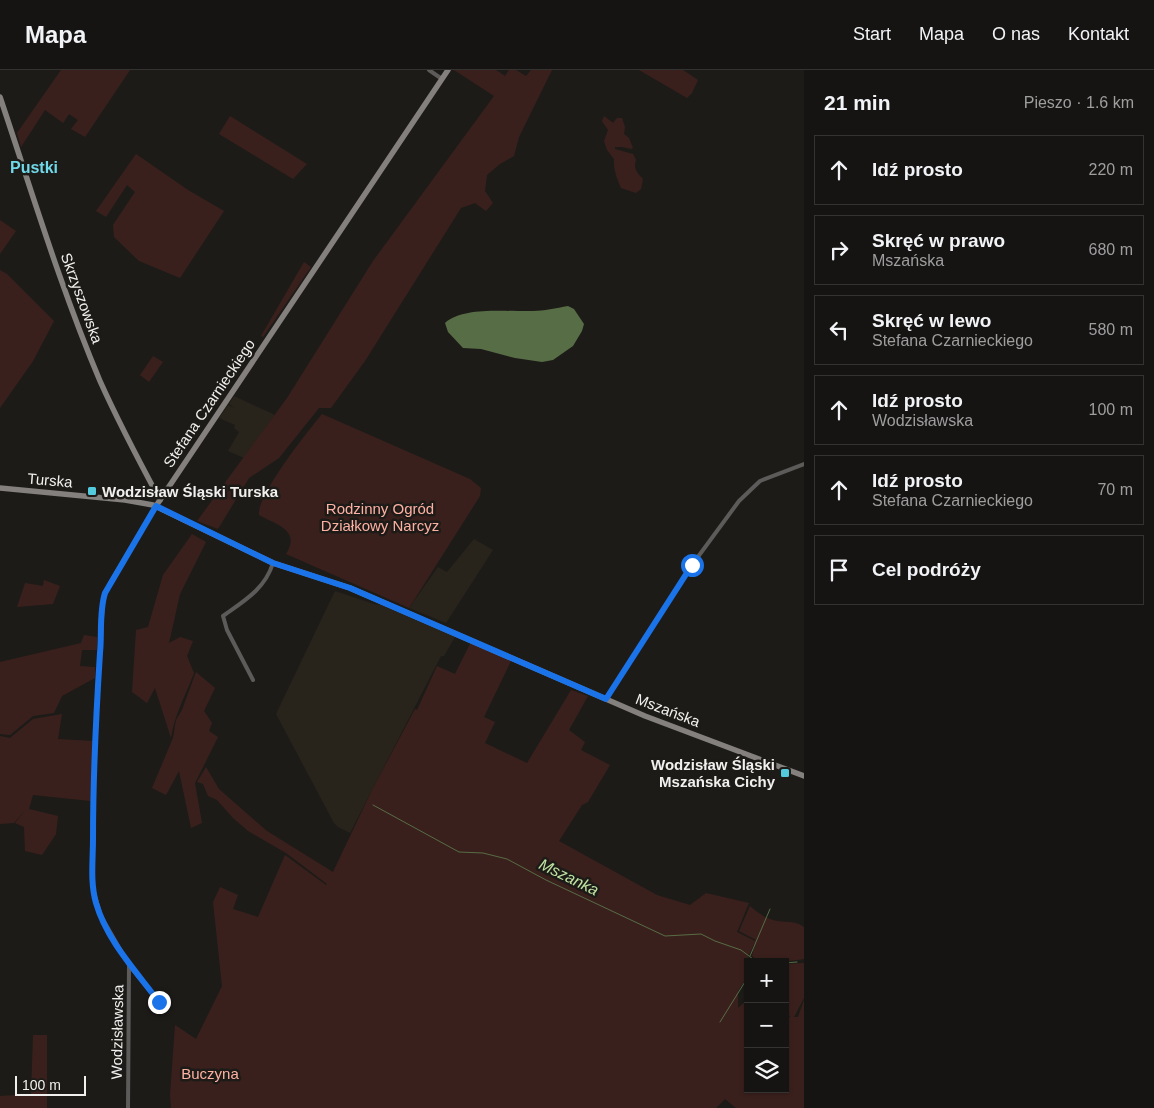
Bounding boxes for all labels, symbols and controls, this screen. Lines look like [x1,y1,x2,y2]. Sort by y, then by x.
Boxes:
text: Mapa [25,21,86,48]
text: Start [853,24,891,44]
text: Mapa [919,24,964,44]
text: O nas [992,24,1040,44]
text: Kontakt [1068,24,1129,44]
text: 21 min [824,91,891,114]
text: Pieszo · 1.6 km [1024,94,1134,111]
icon: ahead [825,156,853,184]
district label: Pustki [10,159,58,176]
text: Idź prosto [872,159,963,180]
text: 220 m [1089,161,1133,178]
text: Skręć w prawo [872,230,1005,251]
icon: right [825,236,853,264]
text: 680 m [1089,241,1133,258]
street label: Skrzyszowska [58,250,106,346]
text: Mszańska [872,252,944,269]
text: Skręć w lewo [872,310,991,331]
icon: left [825,316,853,344]
text: 580 m [1089,321,1133,338]
text: Stefana Czarnieckiego [872,332,1033,349]
street label: Stefana Czarnieckiego [160,336,258,470]
text: Idź prosto [872,390,963,411]
icon: ahead [825,396,853,424]
text: 100 m [1089,401,1133,418]
text: Wodzisławska [872,412,973,429]
street label: Turska [27,470,74,490]
text: Idź prosto [872,470,963,491]
icon: ahead [825,476,853,504]
text: 70 m [1097,481,1133,498]
place label: Wodzisław Śląski Turska [102,483,279,500]
marker: Wodzisław Śląski Turska [86,485,98,497]
text: Stefana Czarnieckiego [872,492,1033,509]
park label: Rodzinny Ogród Działkowy Narcyz [321,500,439,534]
route start [681,554,704,577]
icon: arrive [825,556,853,584]
text: Cel podróży [872,559,981,580]
street label: Mszańska [633,690,703,730]
place label: Wodzisław Śląski Mszańska Cichy [651,756,776,790]
marker: Wodzisław Śląski Mszańska Cichy [779,767,791,779]
water label: Mszanka [536,855,602,899]
map controls [744,958,789,1093]
button: + [744,958,789,1003]
street label: Wodzisławska [108,984,126,1080]
route end [148,991,171,1014]
button: − [744,1003,789,1048]
button: layers [744,1048,789,1093]
park label: Buczyna [181,1065,239,1082]
scale bar [15,1073,86,1096]
text: 100 m [22,1077,61,1093]

